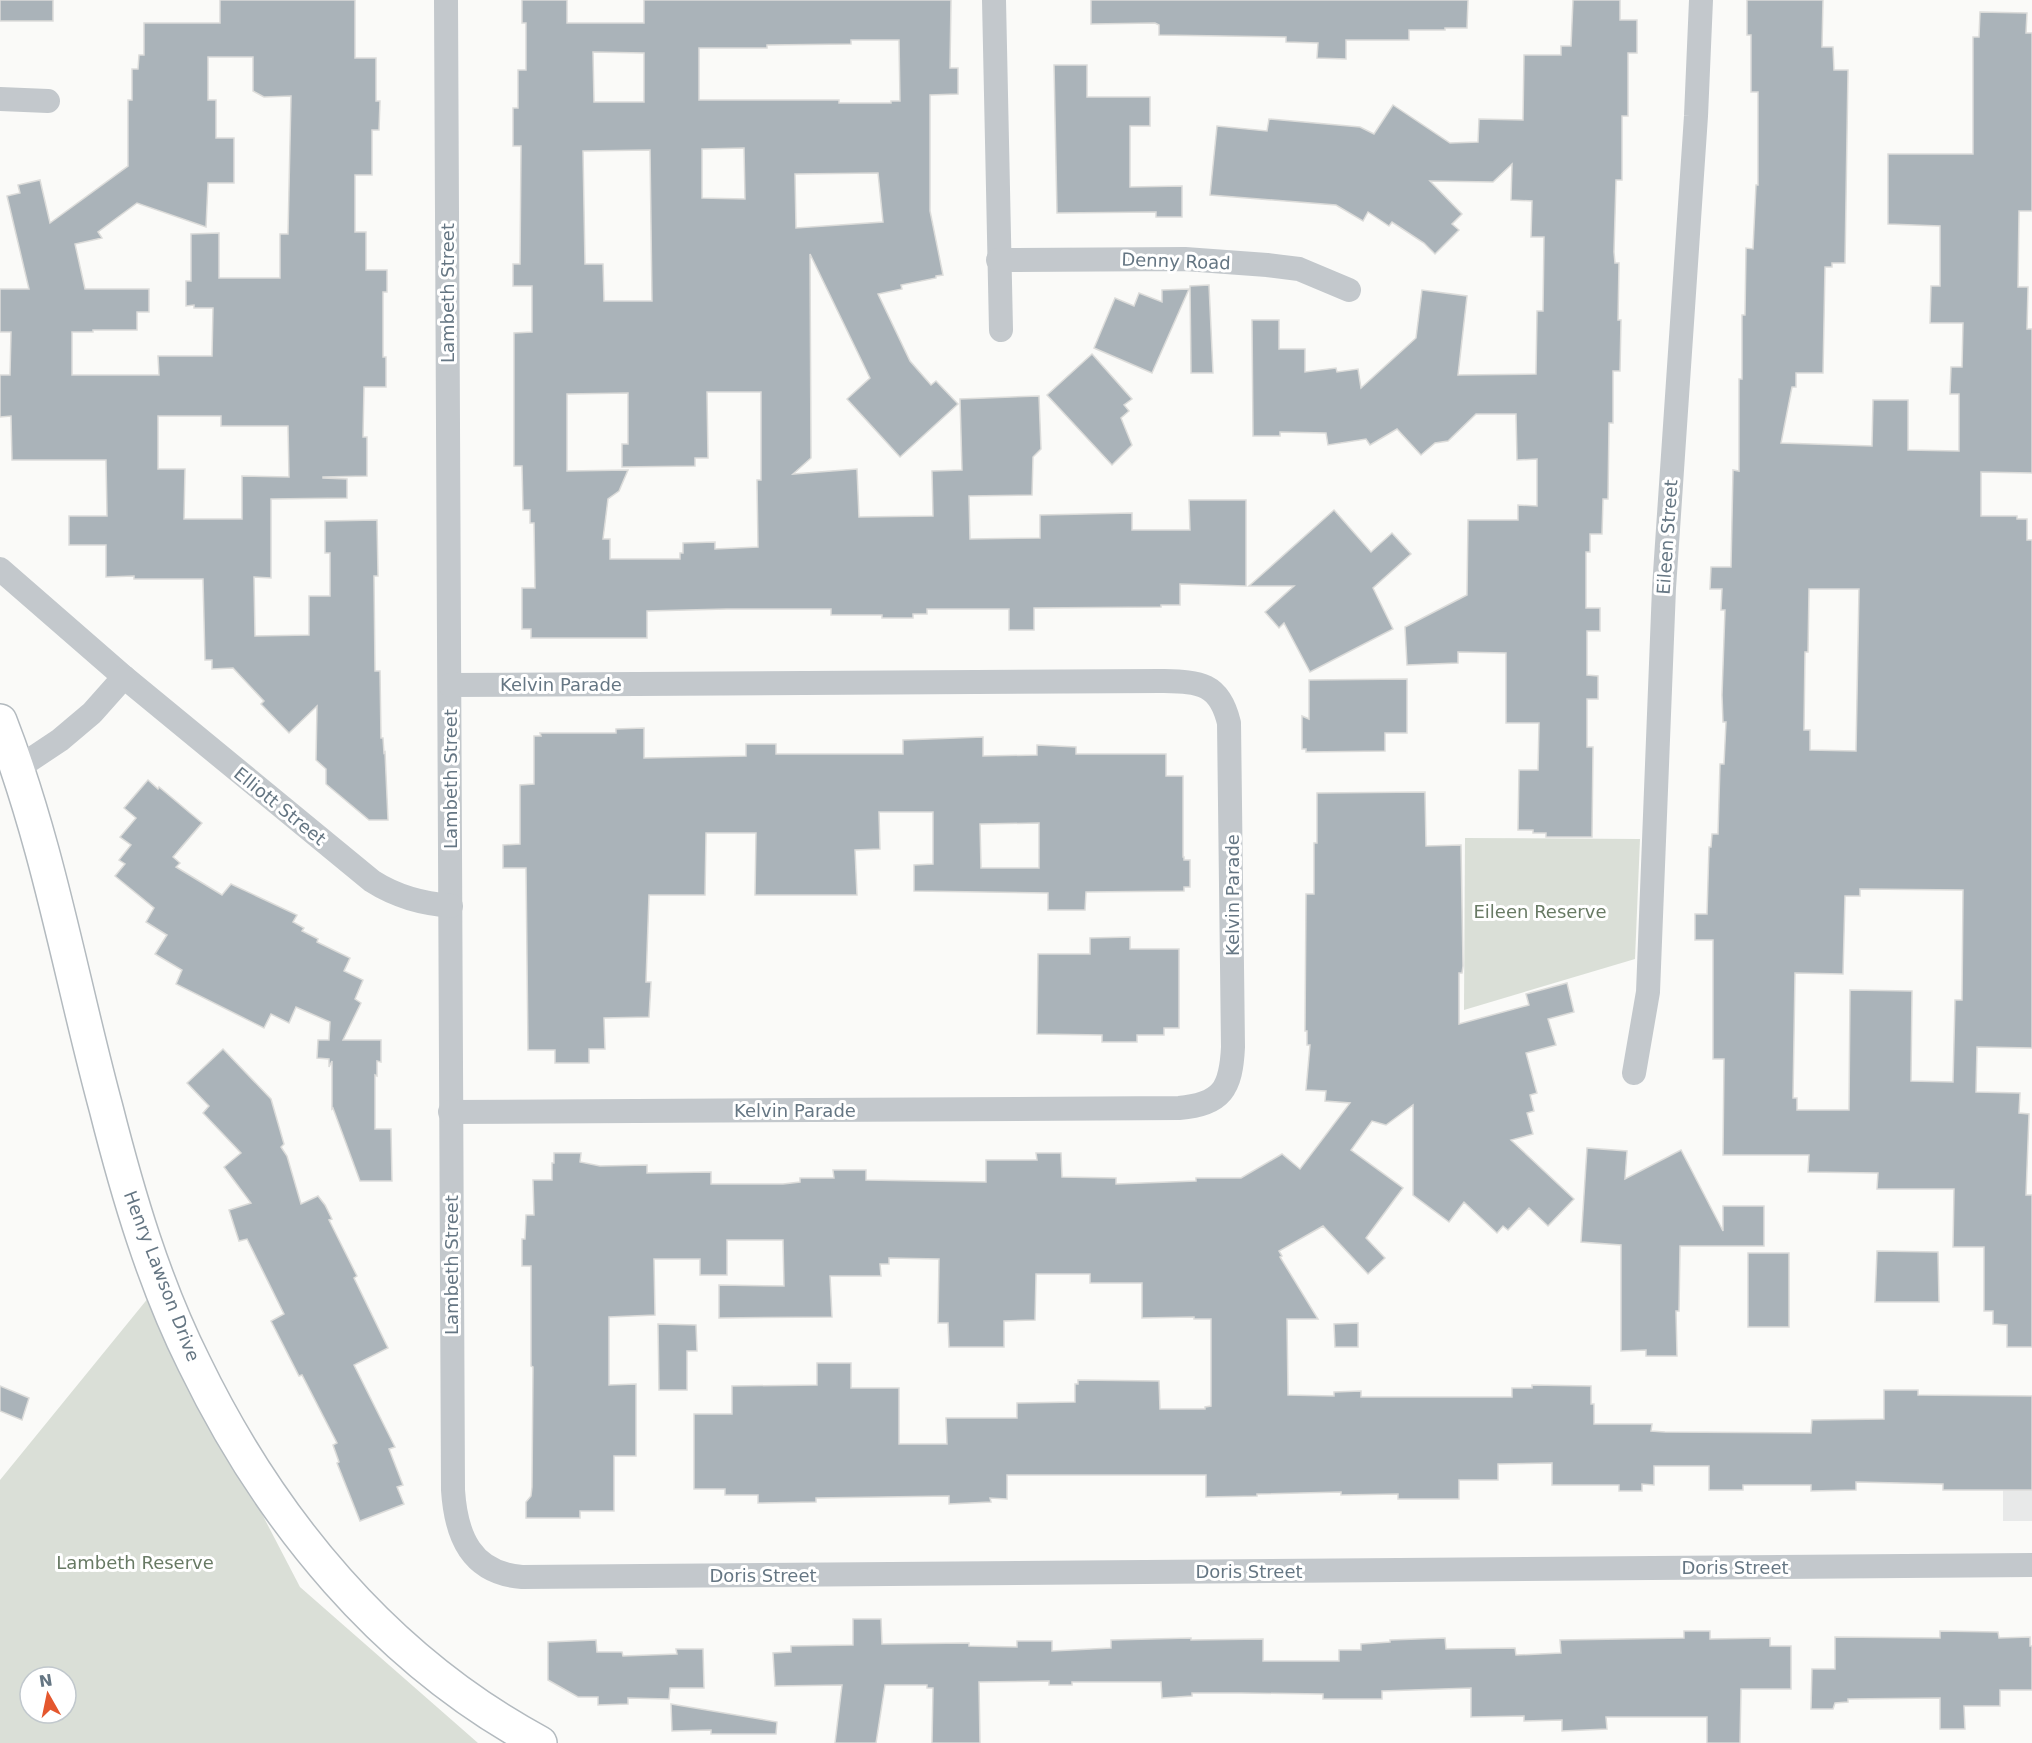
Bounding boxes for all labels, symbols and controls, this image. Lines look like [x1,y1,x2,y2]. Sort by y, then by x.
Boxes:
street label: Lambeth Street [437,223,458,363]
street label: Denny Road [1121,249,1231,273]
street label: Eileen Street [1653,479,1681,595]
street label: Kelvin Parade [500,674,622,695]
street label: Lambeth Street [440,709,461,849]
street label: Elliott Street [230,763,330,849]
street label: Kelvin Parade [1222,834,1243,956]
park label: Eileen Reserve [1473,901,1607,922]
street label: Kelvin Parade [734,1100,856,1121]
street label: Henry Lawson Drive [120,1188,204,1364]
street label: Lambeth Street [441,1195,462,1335]
park label: Lambeth Reserve [56,1552,214,1573]
street label: Doris Street [1681,1557,1789,1578]
street label: Doris Street [1195,1561,1303,1582]
street label: Doris Street [709,1565,817,1586]
north arrow [18,1665,78,1725]
text: N [38,1670,54,1691]

